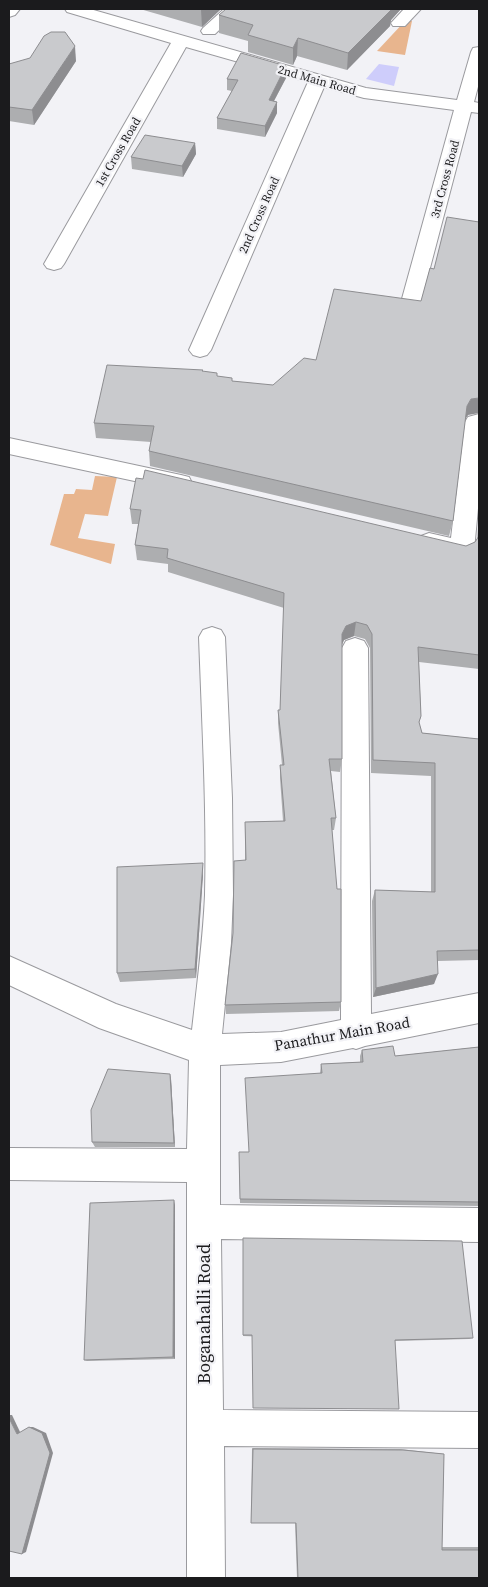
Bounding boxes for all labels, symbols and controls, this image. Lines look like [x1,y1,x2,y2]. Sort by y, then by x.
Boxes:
street label: 2nd Main Road [276,61,358,99]
street label: 1st Cross Road [92,114,144,190]
street label: 3rd Cross Road [427,138,463,220]
street label: 2nd Cross Road [235,174,283,256]
street label: Panathur Main Road [272,1011,412,1056]
street label: Boganahalli Road [191,1244,216,1384]

